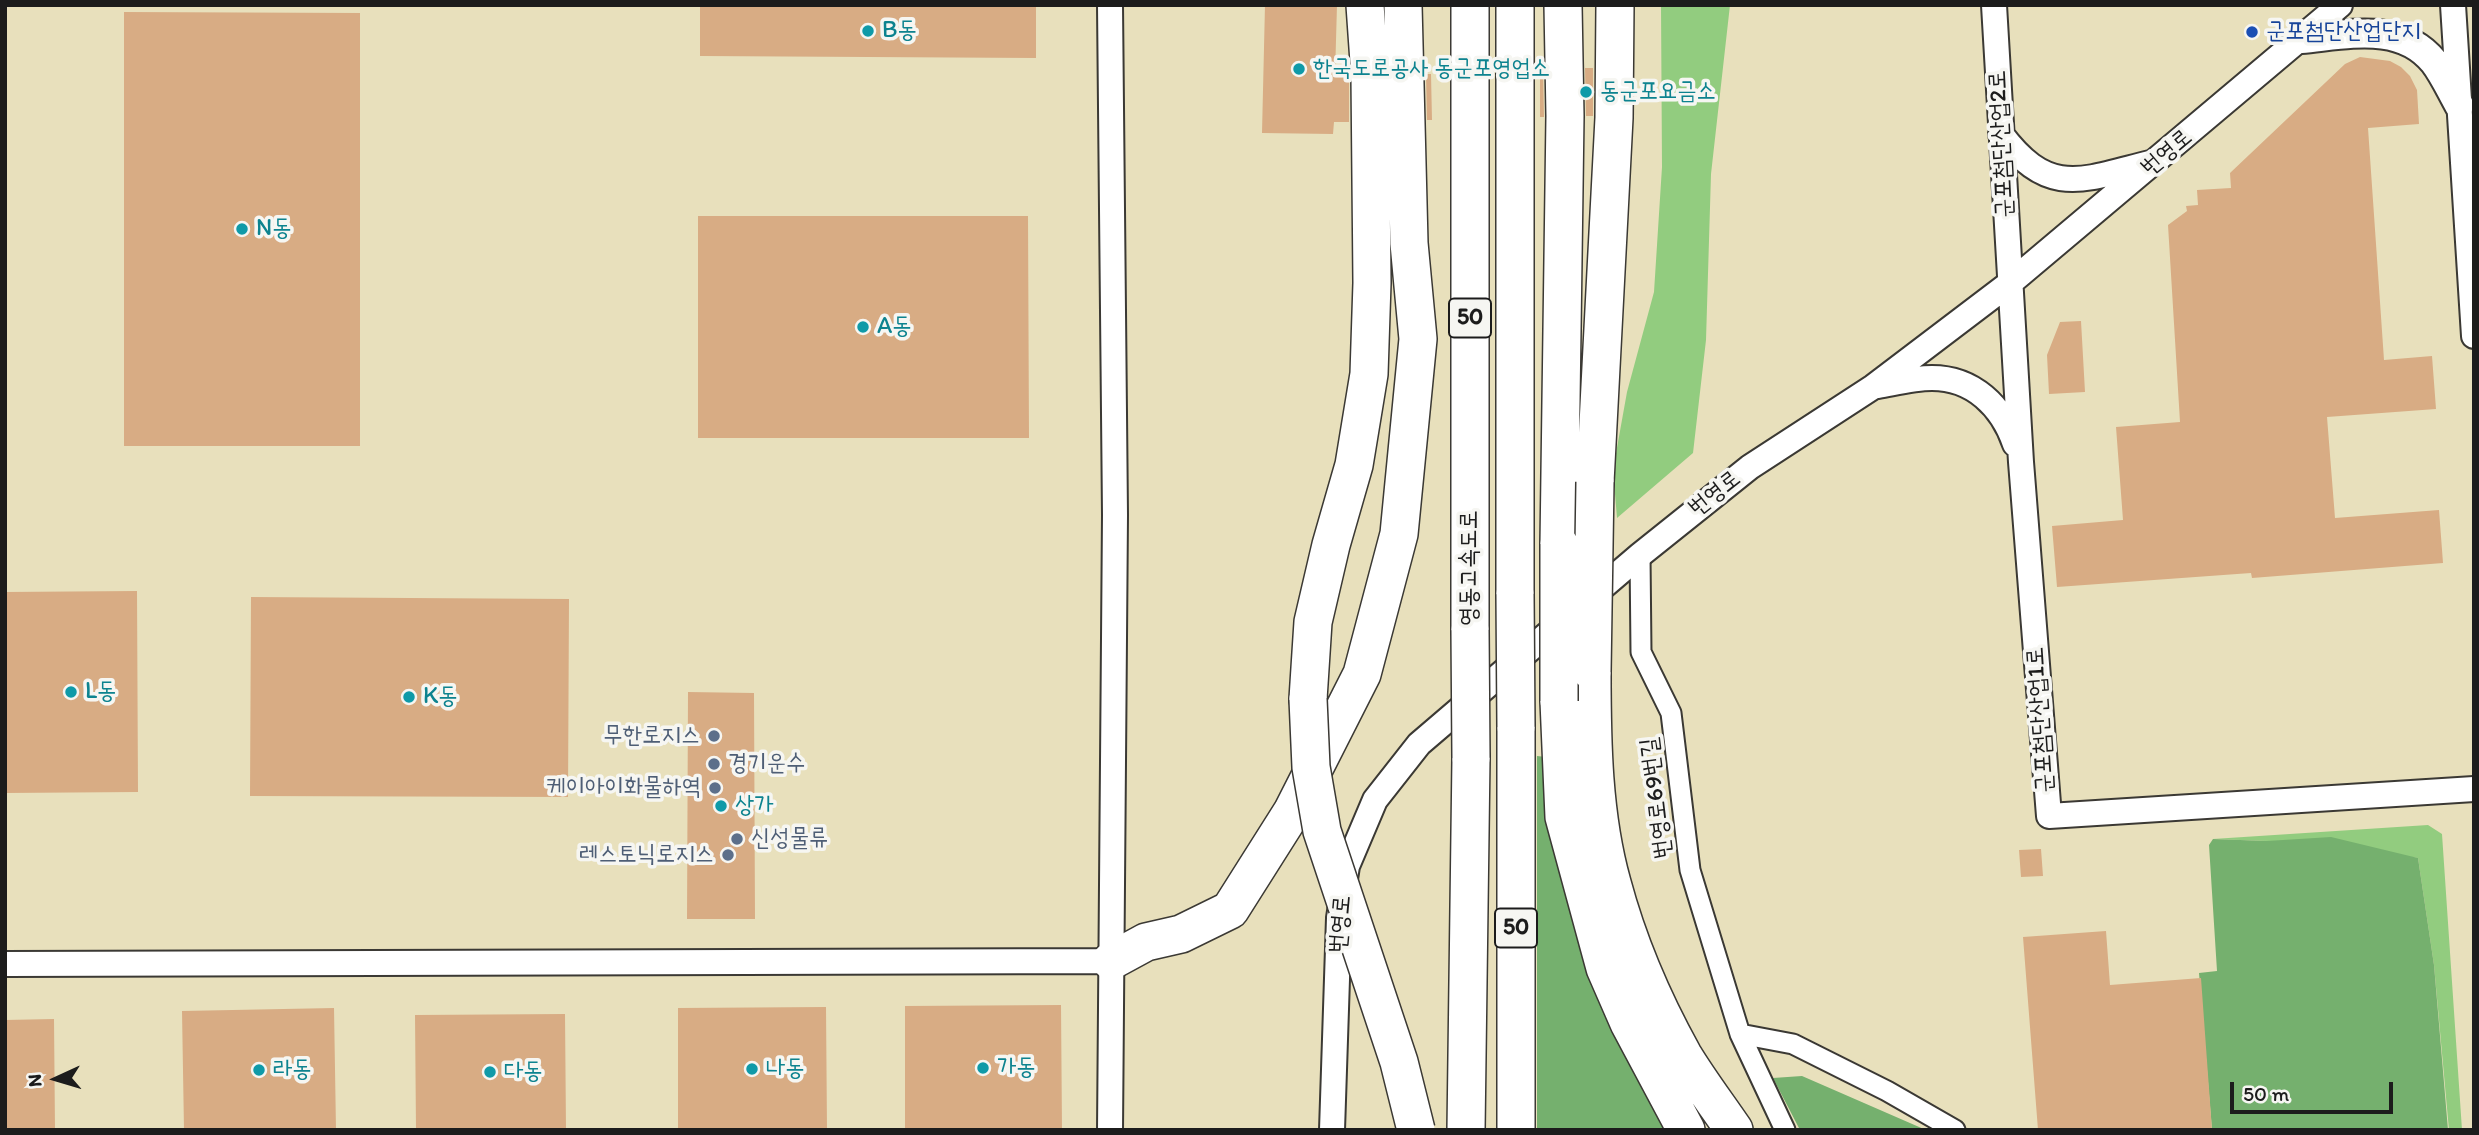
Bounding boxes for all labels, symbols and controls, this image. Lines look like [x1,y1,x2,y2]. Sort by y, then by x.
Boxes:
place label: B동 [882,17,917,45]
place label: 군포첨단산업단지 [2266,18,2420,46]
marker: B동 [860,23,876,39]
marker: 군포첨단산업단지 [2244,24,2260,40]
place label: 한국도로공사 동군포영업소 [1313,55,1550,83]
marker: 한국도로공사 동군포영업소 [1291,61,1307,77]
street label: 군포첨단산업2로 [1984,69,2020,219]
place label: 동군포요금소 [1600,78,1716,106]
marker: 동군포요금소 [1578,84,1594,100]
street label: 번영로 [2136,123,2198,183]
place label: N동 [256,215,292,243]
marker: N동 [234,221,250,237]
road number: 50 [1449,298,1491,338]
place label: A동 [877,313,912,341]
marker: A동 [855,319,871,335]
street label: 번영로 [1683,465,1747,523]
street label: 영동고속도로 [1456,510,1484,626]
street label: 군포첨단산업1로 [2022,646,2060,794]
place label: L동 [85,678,116,706]
place label: K동 [423,683,458,711]
marker: L동 [63,684,79,700]
marker: K동 [401,689,417,705]
place label: 무한로지스 [603,722,700,750]
marker: 무한로지스 [706,728,722,744]
street label: 번영로69번길 [1635,736,1679,860]
place label: 경기운수 [728,750,805,778]
marker: 경기운수 [706,756,722,772]
place label: 케이아이화물하역 [546,774,701,802]
marker: 케이아이화물하역 [707,780,723,796]
place label: 상가 [735,792,774,820]
marker: 상가 [713,798,729,814]
place label: 신성물류 [751,825,828,853]
marker: 신성물류 [729,831,745,847]
place label: 레스토닉로지스 [579,841,714,869]
marker: 레스토닉로지스 [720,847,736,863]
street label: 번영로 [1324,894,1358,954]
road number: 50 [1495,909,1537,948]
north arrow [21,1044,91,1114]
place label: 가동 [997,1054,1036,1082]
place label: 나동 [766,1055,805,1083]
place label: 라동 [273,1056,312,1084]
place label: 다동 [504,1058,543,1086]
marker: 가동 [975,1060,991,1076]
marker: 나동 [744,1061,760,1077]
marker: 라동 [251,1062,267,1078]
marker: 다동 [482,1064,498,1080]
scale bar [2234,1068,2397,1112]
text: N [23,1073,46,1088]
text: 50 m [2243,1081,2289,1106]

